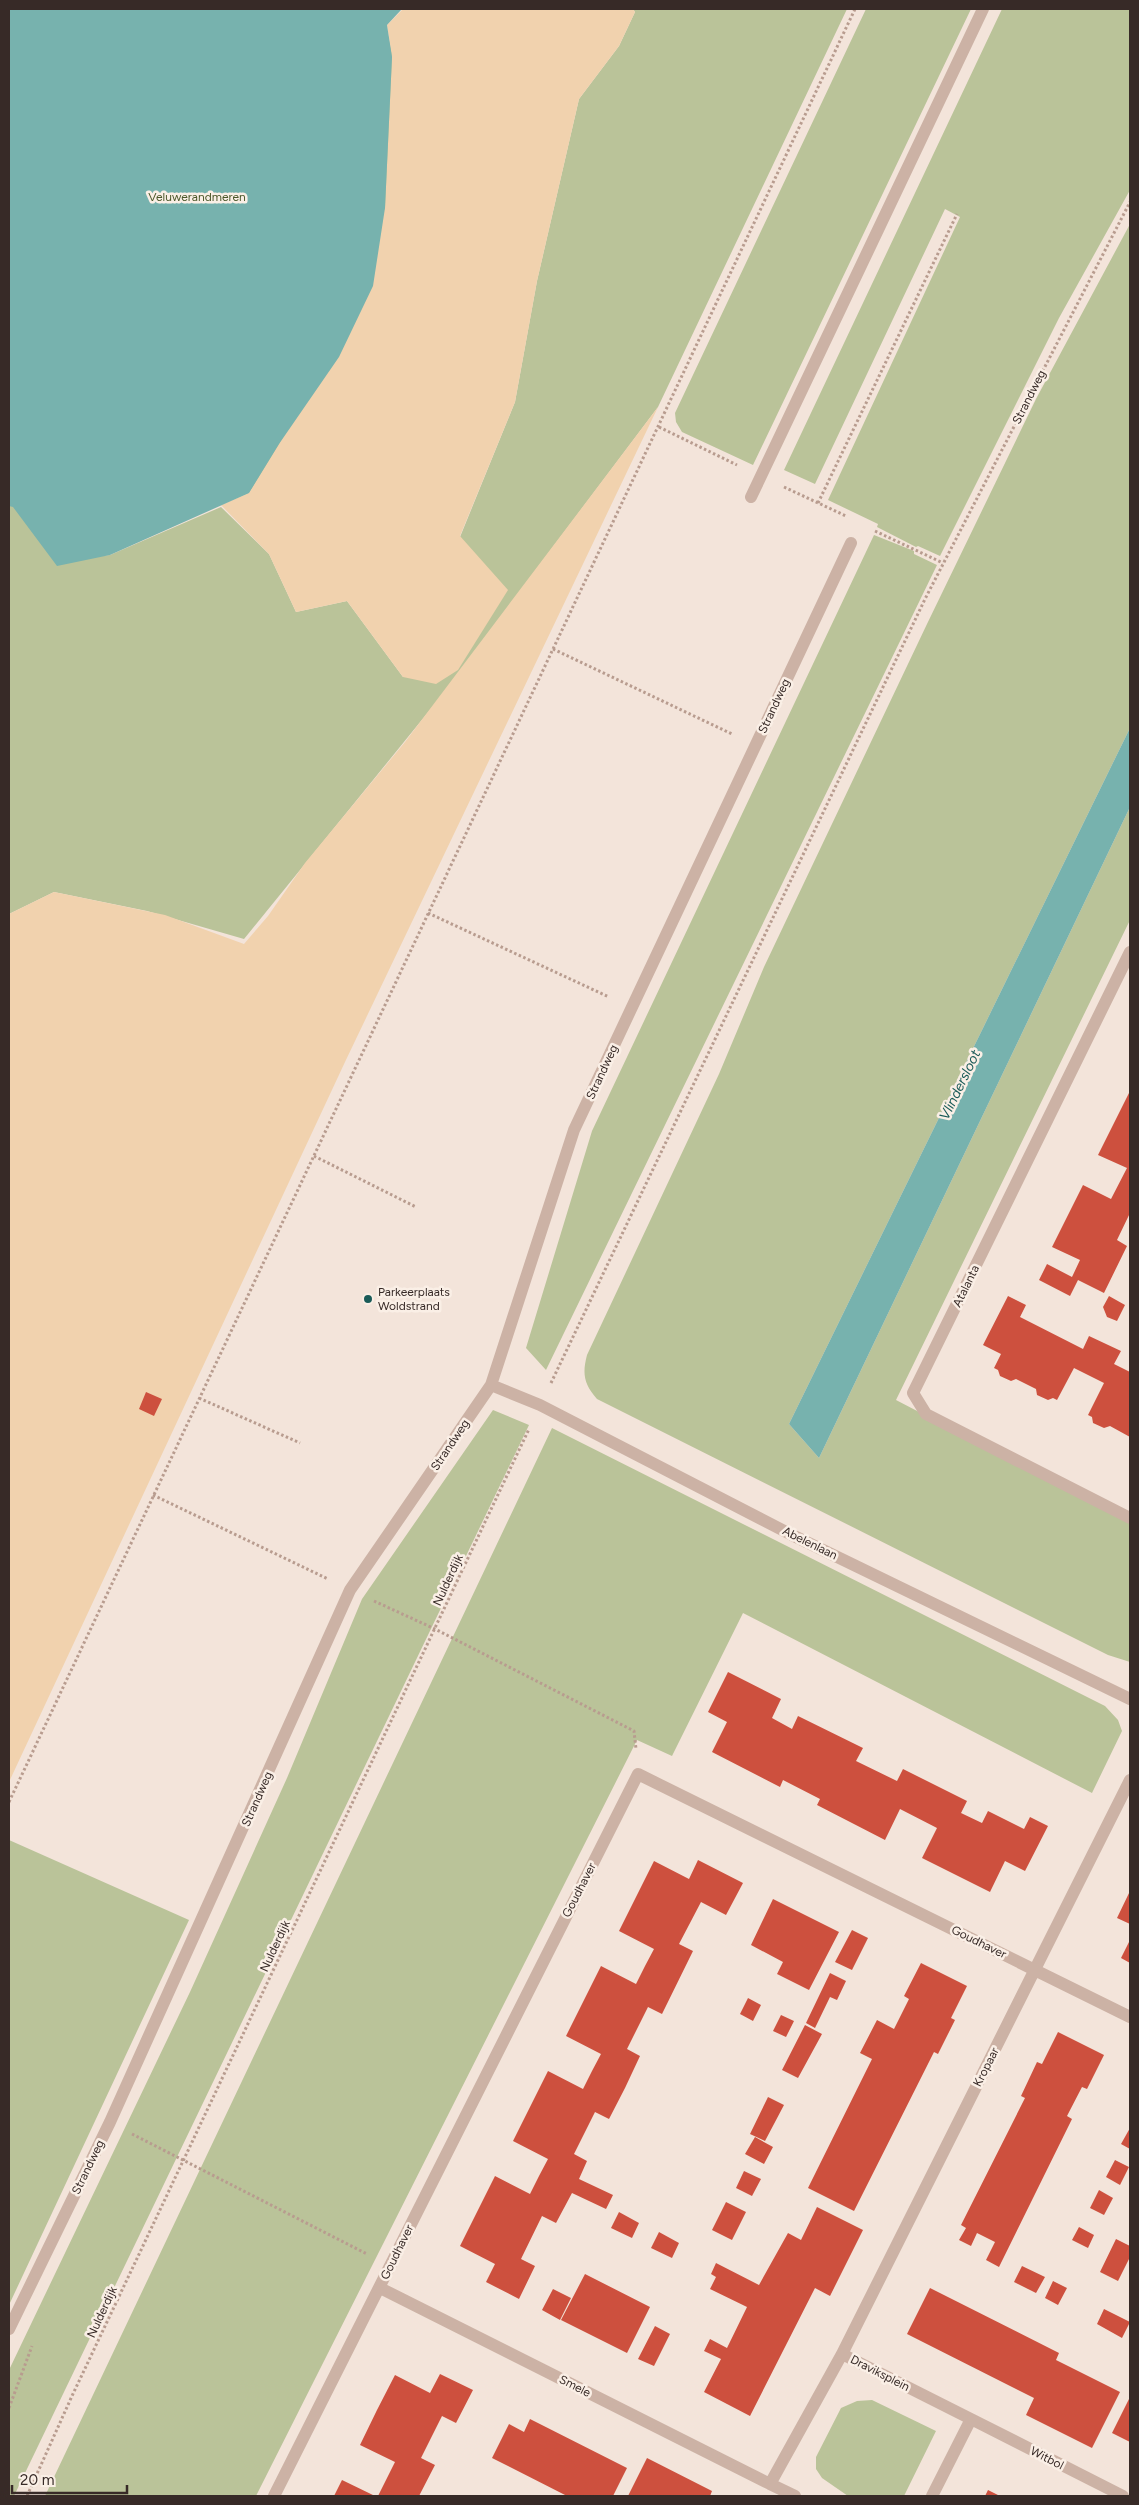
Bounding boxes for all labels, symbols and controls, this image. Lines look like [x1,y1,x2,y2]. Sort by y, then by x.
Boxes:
park label: Veluwerandmeren [148,190,246,204]
street label: Strandweg [1009,368,1049,426]
street label: Strandweg [755,676,793,736]
street label: Strandweg [583,1042,621,1102]
water label: Vlindersloot [936,1047,985,1123]
street label: Atalanta [950,1263,982,1309]
place label: Parkeerplaats Woldstrand [378,1285,450,1313]
marker: Parkeerplaats Woldstrand [362,1293,374,1305]
street label: Strandweg [428,1417,472,1473]
street label: Abelenlaan [780,1524,840,1562]
street label: Nulderdijk [430,1552,466,1608]
street label: Strandweg [239,1769,275,1829]
street label: Goudhaver [559,1860,599,1920]
street label: Nulderdijk [257,1918,293,1974]
street label: Goudhaver [949,1923,1009,1961]
street label: Kropaar [970,2045,1002,2089]
street label: Strandweg [69,2138,107,2196]
street label: Goudhaver [378,2222,416,2282]
street label: Nulderdijk [84,2284,120,2340]
street label: Draviksplein [848,2352,912,2394]
street label: Smele [557,2372,593,2400]
street label: Witbol [1028,2444,1066,2472]
scale bar [12,2462,128,2494]
text: 20 m [20,2471,54,2489]

